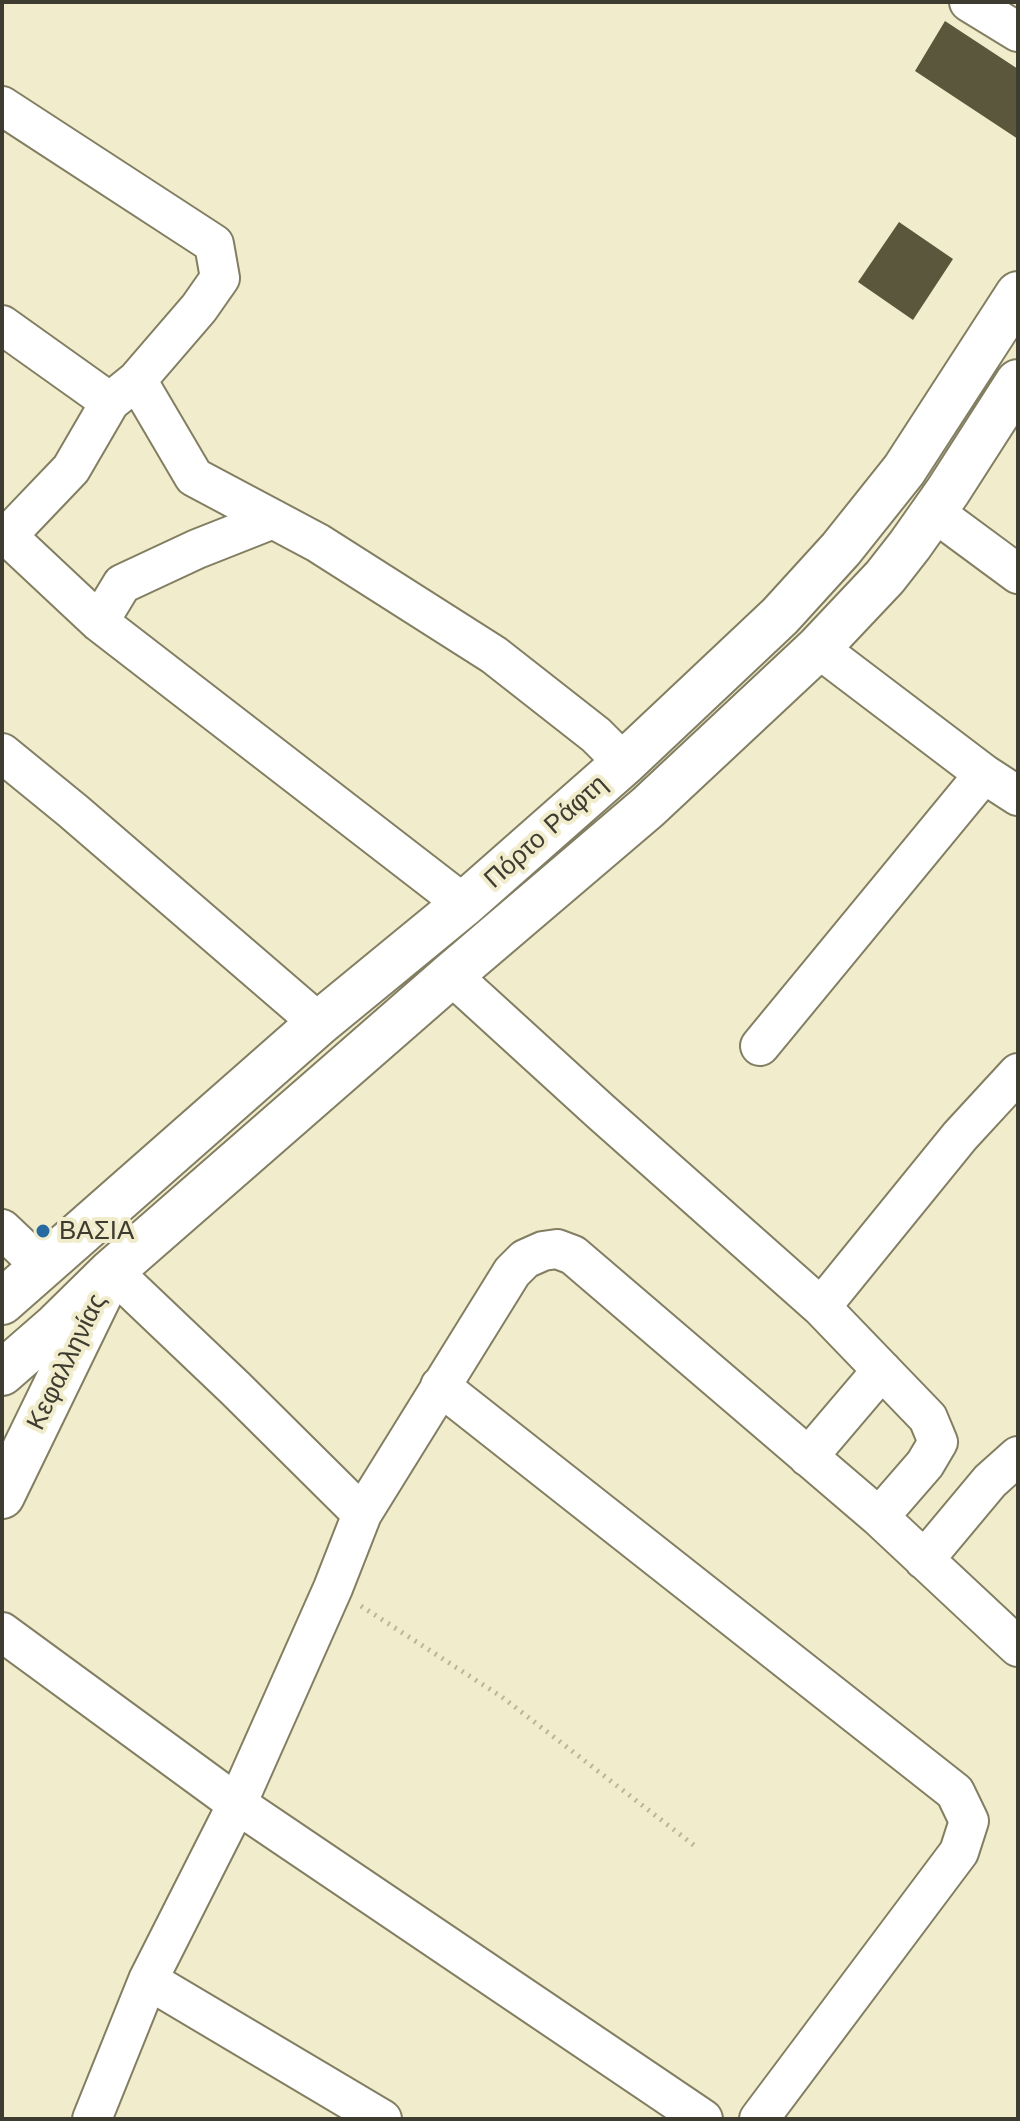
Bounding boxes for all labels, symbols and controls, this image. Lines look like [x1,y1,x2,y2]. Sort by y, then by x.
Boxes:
street label: Πόρτο Ράφτη [478,769,614,895]
place label: ΒΑΣΙΑ [59,1215,134,1247]
marker: ΒΑΣΙΑ [34,1222,52,1240]
street label: Κεφαλληνίας [21,1289,113,1435]

